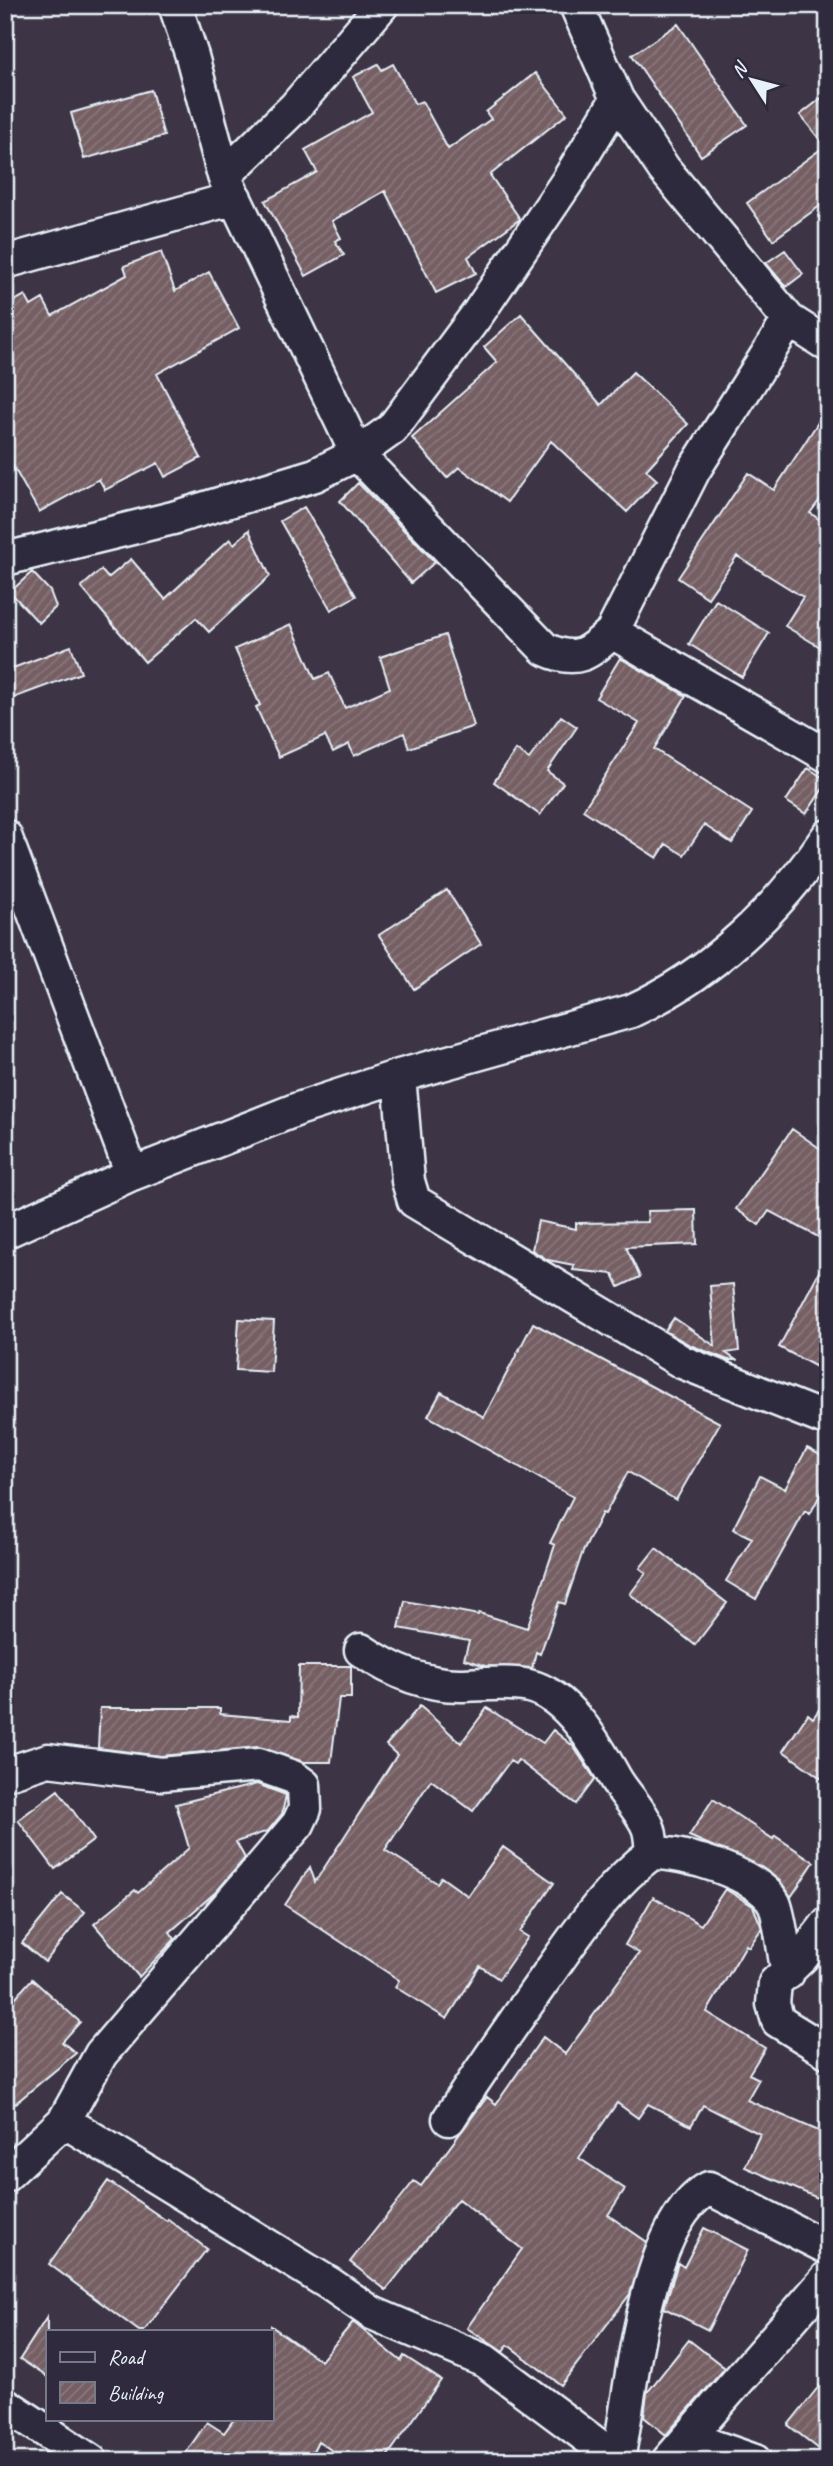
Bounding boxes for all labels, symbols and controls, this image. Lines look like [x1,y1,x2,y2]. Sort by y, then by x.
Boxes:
north arrow [718,46,788,116]
text: N [726,56,754,82]
legend [46,2330,273,2420]
text: Road [108,2344,147,2370]
text: Building [108,2380,165,2406]

